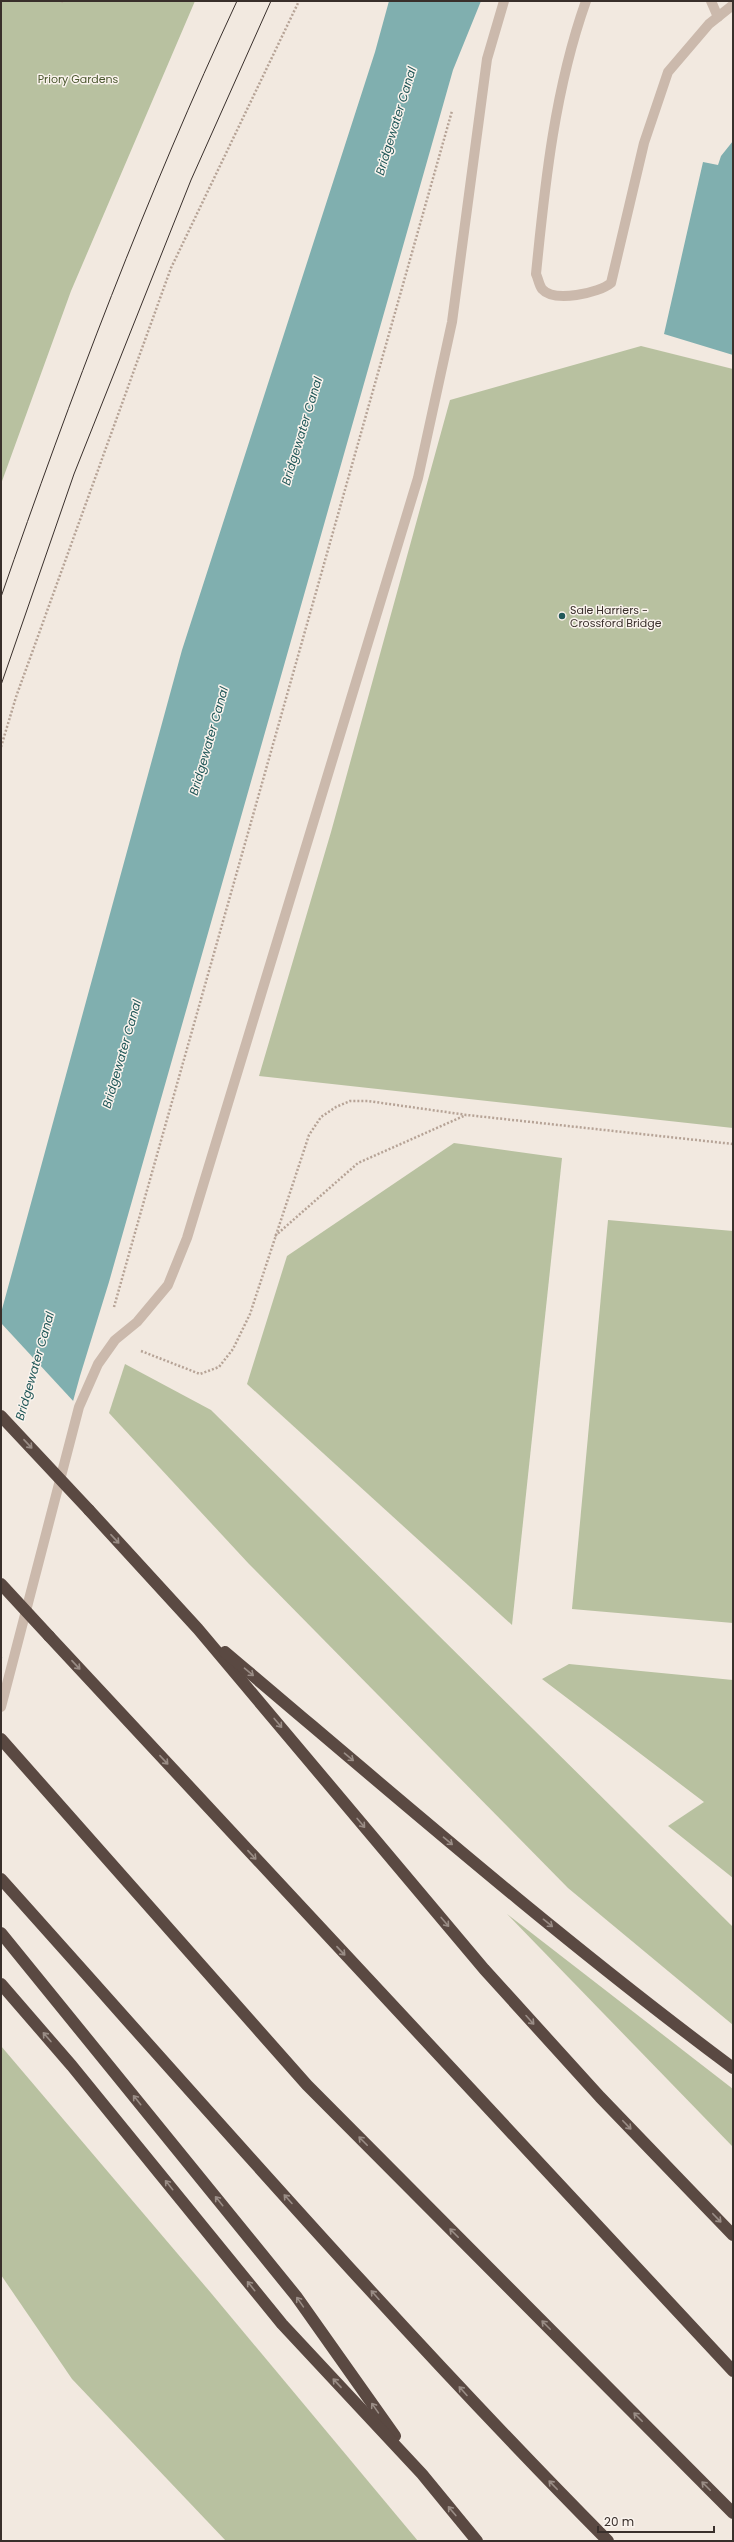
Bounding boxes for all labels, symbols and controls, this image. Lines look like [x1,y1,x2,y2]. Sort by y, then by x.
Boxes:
water label: Bridgewater Canal [371,65,420,177]
park label: Priory Gardens [38,71,119,87]
water label: Bridgewater Canal [277,375,326,487]
place label: Sale Harriers - Crossford Bridge [570,602,662,631]
marker: Sale Harriers - Crossford Bridge [557,611,567,621]
water label: Bridgewater Canal [185,684,232,797]
water label: Bridgewater Canal [98,997,145,1110]
water label: Bridgewater Canal [11,1309,58,1422]
one-way arrow [23,1439,32,1449]
one-way arrow [110,1533,119,1543]
one-way arrow [71,1660,80,1670]
one-way arrow [244,1668,255,1677]
one-way arrow [273,1718,282,1729]
one-way arrow [343,1752,354,1761]
one-way arrow [159,1755,169,1765]
one-way arrow [357,1817,366,1828]
one-way arrow [442,1836,453,1845]
one-way arrow [248,1850,257,1860]
one-way arrow [440,1917,449,1927]
one-way arrow [543,1919,553,1928]
one-way arrow [336,1946,346,1956]
one-way arrow [526,2015,535,2025]
one-way arrow [42,2032,51,2042]
one-way arrow [132,2094,141,2105]
one-way arrow [622,2120,632,2130]
one-way arrow [358,2136,367,2146]
one-way arrow [165,2180,173,2191]
one-way arrow [283,2194,292,2204]
one-way arrow [214,2195,223,2206]
one-way arrow [712,2213,722,2223]
one-way arrow [449,2228,459,2238]
one-way arrow [247,2281,256,2291]
one-way arrow [371,2290,380,2300]
one-way arrow [296,2297,304,2308]
one-way arrow [541,2320,551,2330]
one-way arrow [332,2378,342,2388]
one-way arrow [459,2386,468,2396]
one-way arrow [371,2403,379,2414]
one-way arrow [633,2412,643,2422]
one-way arrow [549,2480,558,2490]
one-way arrow [701,2481,710,2491]
one-way arrow [448,2506,457,2516]
scale bar [598,2508,714,2534]
text: 20 m [604,2513,634,2530]

